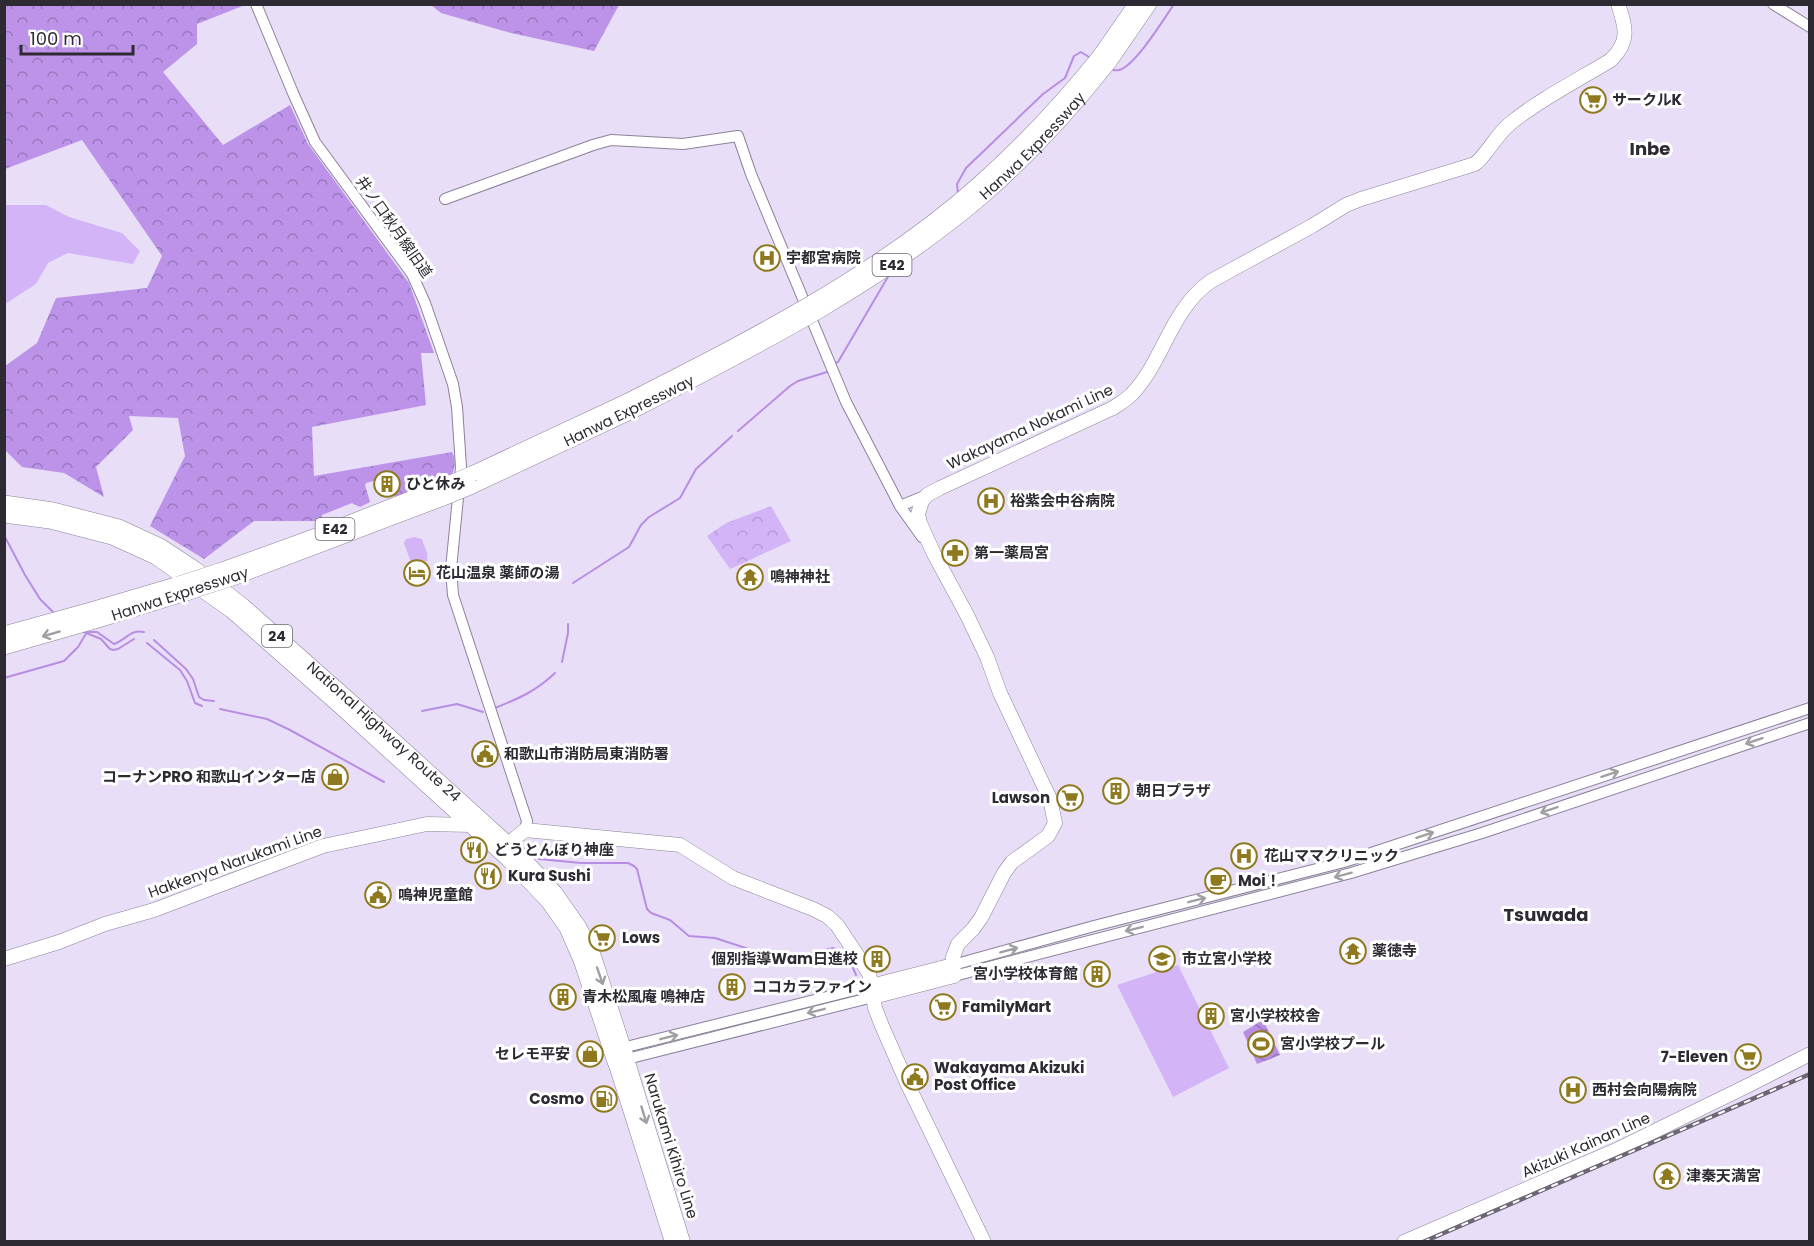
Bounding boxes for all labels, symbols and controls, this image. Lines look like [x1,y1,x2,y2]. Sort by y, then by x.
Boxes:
scale bar [21,18,134,56]
text: 100 m [30,26,82,51]
supermarket icon: サークルK [1578,85,1608,115]
street label: Hanwa Expressway [975,87,1090,204]
place label: サークルK [1612,89,1683,110]
district label: Inbe [1630,136,1670,161]
street label: 井ノ口秋月線旧道 [351,172,437,282]
hospital icon: 宇都宮病院 [752,243,782,273]
place label: 宇都宮病院 [786,247,861,268]
road number: E42 [872,254,912,276]
street label: Hanwa Expressway [560,370,698,451]
street label: Wakayama Nokami Line [943,379,1116,474]
building icon: ひと休み [372,469,402,499]
place label: ひと休み [406,473,466,494]
hospital icon: 裕紫会中谷病院 [976,486,1006,516]
place label: 裕紫会中谷病院 [1010,490,1115,511]
road number: E42 [316,518,354,540]
pharmacy icon: 第一薬局宮 [940,538,970,568]
place label: 第一薬局宮 [974,542,1049,563]
hotel icon: 花山温泉 薬師の湯 [402,558,432,588]
street label: Hanwa Expressway [109,561,252,626]
place label: 花山温泉 薬師の湯 [436,562,559,583]
temple icon: 鳴神神社 [735,562,765,592]
place label: 鳴神神社 [770,566,830,587]
road number: 24 [262,625,292,647]
one-way arrow [42,629,61,640]
street label: National Highway Route 24 [302,656,466,806]
one-way arrow [1745,737,1764,748]
public building icon: 和歌山市消防局東消防署 [470,739,500,769]
place label: 和歌山市消防局東消防署 [504,743,669,764]
shop icon: コーナンPRO 和歌山インター店 [320,762,350,792]
place label: コーナンPRO 和歌山インター店 [102,766,316,787]
one-way arrow [1600,768,1619,779]
building icon: 朝日プラザ [1101,776,1131,806]
place label: 朝日プラザ [1136,780,1211,801]
supermarket icon: Lawson [1055,783,1085,813]
place label: Lawson [992,787,1050,808]
one-way arrow [1540,806,1559,817]
street label: Hakkenya Narukami Line [145,820,325,903]
one-way arrow [1415,829,1434,840]
restaurant icon: どうとんぼり神座 [459,835,489,865]
place label: どうとんぼり神座 [494,839,614,860]
hospital icon: 花山ママクリニック [1229,841,1259,871]
place label: 花山ママクリニック [1264,845,1399,866]
restaurant icon: Kura Sushi [473,861,503,891]
place label: Kura Sushi [508,865,591,886]
cafe icon: Moi！ [1203,866,1233,896]
place label: Moi！ [1238,870,1281,891]
one-way arrow [1334,870,1353,881]
public building icon: 嗚神児童館 [363,880,393,910]
place label: 嗚神児童館 [398,884,473,905]
one-way arrow [1188,893,1207,905]
district label: Tsuwada [1503,902,1589,927]
supermarket icon: Lows [587,923,617,953]
one-way arrow [1125,924,1144,936]
place label: Lows [622,927,660,948]
temple icon: 薬徳寺 [1338,936,1368,966]
place label: 薬徳寺 [1372,940,1417,961]
building icon: 個別指導Wam日進校 [862,944,892,974]
one-way arrow [999,944,1018,955]
school or university icon: 市立宮小学校 [1147,944,1177,974]
place label: 個別指導Wam日進校 [711,948,858,969]
place label: 市立宮小学校 [1182,948,1272,969]
building icon: 宮小学校体育館 [1082,959,1112,989]
place label: 宮小学校体育館 [973,963,1078,984]
one-way arrow [596,966,607,984]
building icon: ココカラファイン [717,972,747,1002]
place label: ココカラファイン [752,976,872,997]
building icon: 青木松風庵 鳴神店 [548,982,578,1012]
place label: 青木松風庵 鳴神店 [582,986,705,1007]
supermarket icon: FamilyMart [928,992,958,1022]
place label: FamilyMart [962,996,1051,1017]
building icon: 宮小学校校舎 [1196,1001,1226,1031]
place label: 宮小学校校舎 [1230,1005,1321,1026]
one-way arrow [807,1006,826,1018]
sports icon: 宮小学校プール [1246,1029,1276,1059]
one-way arrow [659,1030,678,1042]
place label: 宮小学校プール [1280,1033,1385,1054]
shop icon: セレモ平安 [575,1039,605,1069]
supermarket icon: 7-Eleven [1733,1042,1763,1072]
place label: セレモ平安 [495,1043,570,1064]
place label: 7-Eleven [1661,1046,1728,1067]
place label: Wakayama Akizuki Post Office [934,1057,1084,1095]
public building icon: Wakayama Akizuki Post Office [900,1062,930,1092]
street label: Narukami Kihiro Line [639,1071,704,1221]
hospital icon: 西村会向陽病院 [1558,1075,1588,1105]
place label: 西村会向陽病院 [1592,1079,1697,1100]
fuel station icon: Cosmo [589,1084,619,1114]
place label: Cosmo [529,1088,584,1109]
one-way arrow [639,1105,650,1124]
street label: Akizuki Kainan Line [1518,1107,1653,1182]
temple icon: 津秦天満宮 [1652,1161,1682,1191]
place label: 津秦天満宮 [1686,1165,1761,1186]

